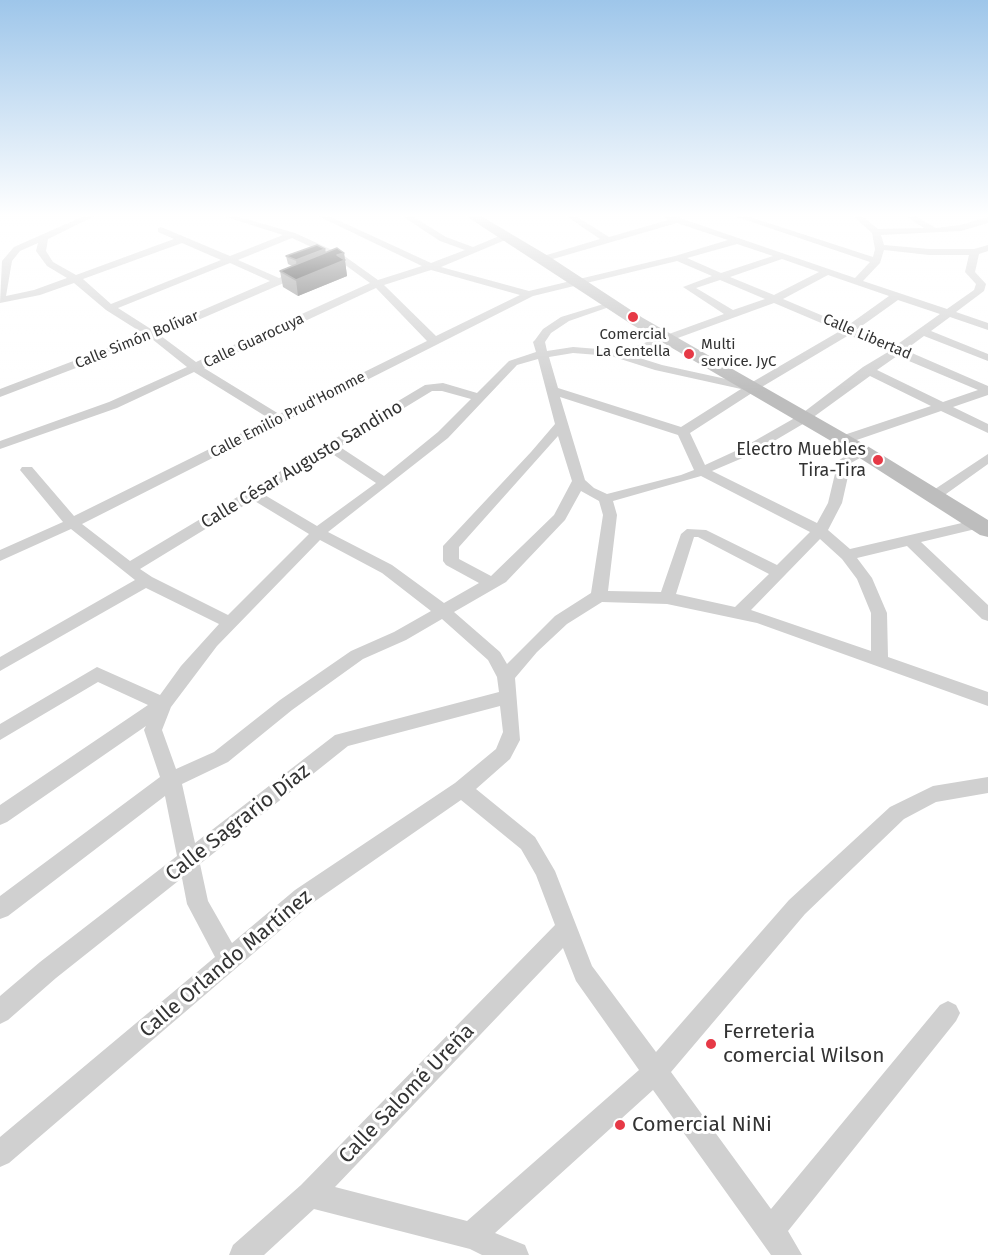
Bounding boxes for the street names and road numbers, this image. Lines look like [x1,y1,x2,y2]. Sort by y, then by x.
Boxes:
street label: Calle Simón Bolívar [73,307,201,373]
street label: Calle Guarocuya [201,310,307,372]
street label: Calle Libertad [820,310,914,364]
street label: Calle Emilio Prud'Homme [208,368,368,462]
street label: Calle César Augusto Sandino [197,396,407,534]
street label: Calle Sagrario Díaz [161,759,315,887]
street label: Calle Orlando Martínez [135,885,317,1043]
street label: Calle Salomé Ureña [334,1019,480,1169]

